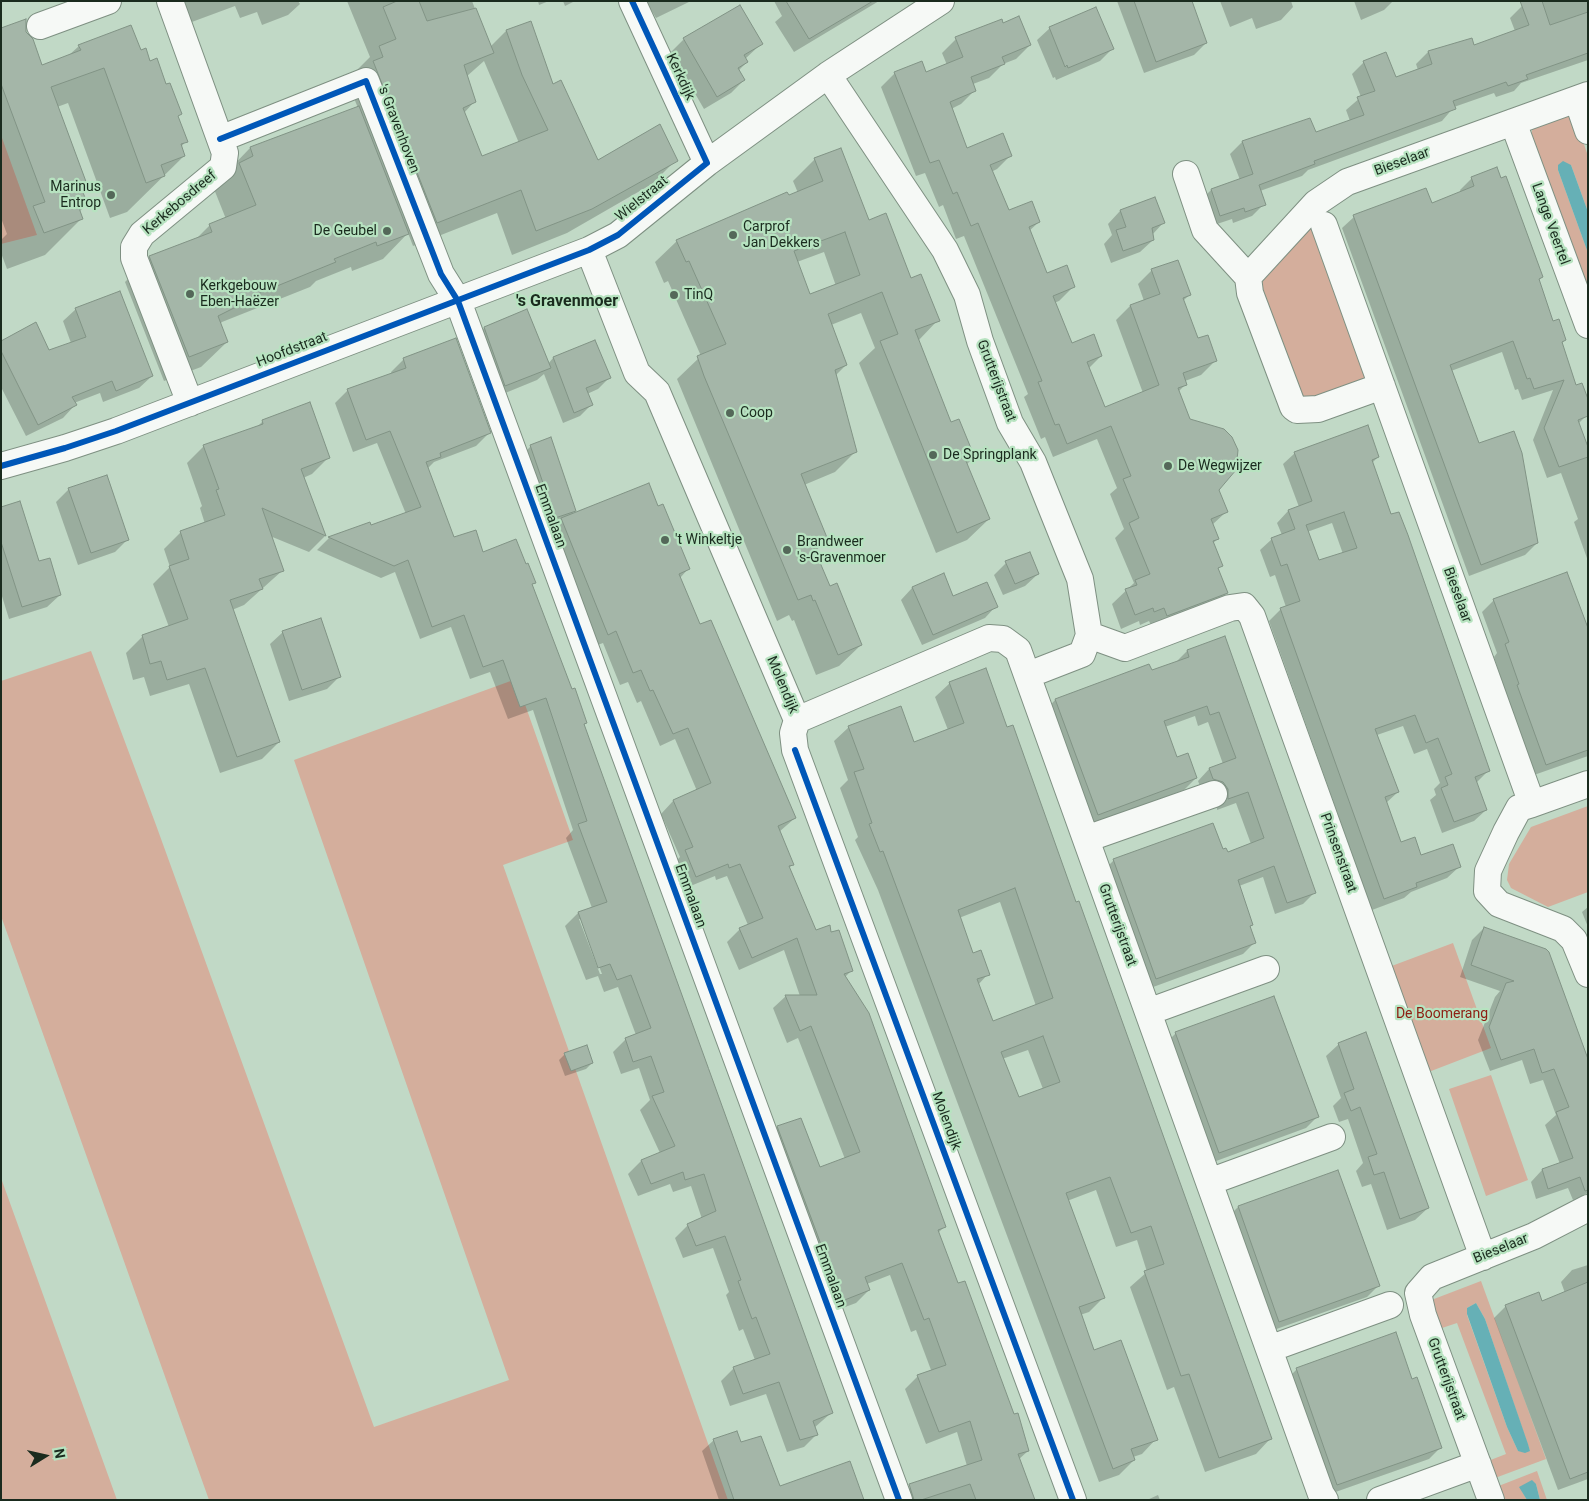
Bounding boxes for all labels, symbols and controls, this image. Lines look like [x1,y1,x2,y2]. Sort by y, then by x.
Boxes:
street label: Kerkdijk [662,51,698,103]
street label: 's Gravenhoven [373,82,423,176]
street label: Bieselaar [1372,144,1432,180]
street label: Kerkebosdreef [140,167,220,239]
street label: Wielstraat [612,173,672,225]
place label: Marinus Entrop [50,179,101,212]
street label: Lange Veertel [1527,181,1573,267]
marker: Marinus Entrop [105,189,117,201]
place label: Carprof Jan Dekkers [743,219,820,252]
place label: De Geubel [314,223,377,239]
marker: De Geubel [381,225,393,237]
marker: Carprof Jan Dekkers [727,229,739,241]
place label: Kerkgebouw Eben-Haëzer [200,278,279,310]
place label: TinQ [684,287,713,303]
marker: Kerkgebouw Eben-Haëzer [184,288,196,300]
marker: TinQ [668,289,680,301]
district label: 's Gravenmoer [516,292,618,312]
street label: Hoofdstraat [254,329,330,371]
street label: Grutterijstraat [973,338,1019,424]
place label: Coop [740,405,773,421]
marker: Coop [724,407,736,419]
place label: De Springplank [943,447,1037,463]
marker: De Springplank [927,449,939,461]
place label: De Wegwijzer [1178,458,1262,474]
marker: De Wegwijzer [1162,460,1174,472]
street label: Emmalaan [531,482,569,550]
place label: 't Winkeltje [675,532,742,548]
marker: 't Winkeltje [659,534,671,546]
place label: Brandweer 's-Gravenmoer [797,534,886,566]
marker: Brandweer 's-Gravenmoer [781,544,793,556]
street label: Bieselaar [1439,565,1475,625]
street label: Molendijk [762,654,802,716]
street label: Prinsenstraat [1316,811,1360,895]
street label: Emmalaan [671,862,709,930]
street label: Grutterijstraat [1094,882,1140,968]
park label: De Boomerang [1396,1006,1488,1022]
street label: Molendijk [928,1090,964,1152]
street label: Bieselaar [1471,1230,1531,1268]
street label: Emmalaan [811,1242,849,1310]
street label: Grutterijstraat [1423,1336,1469,1422]
north arrow [20,1431,70,1481]
text: N [51,1447,69,1460]

